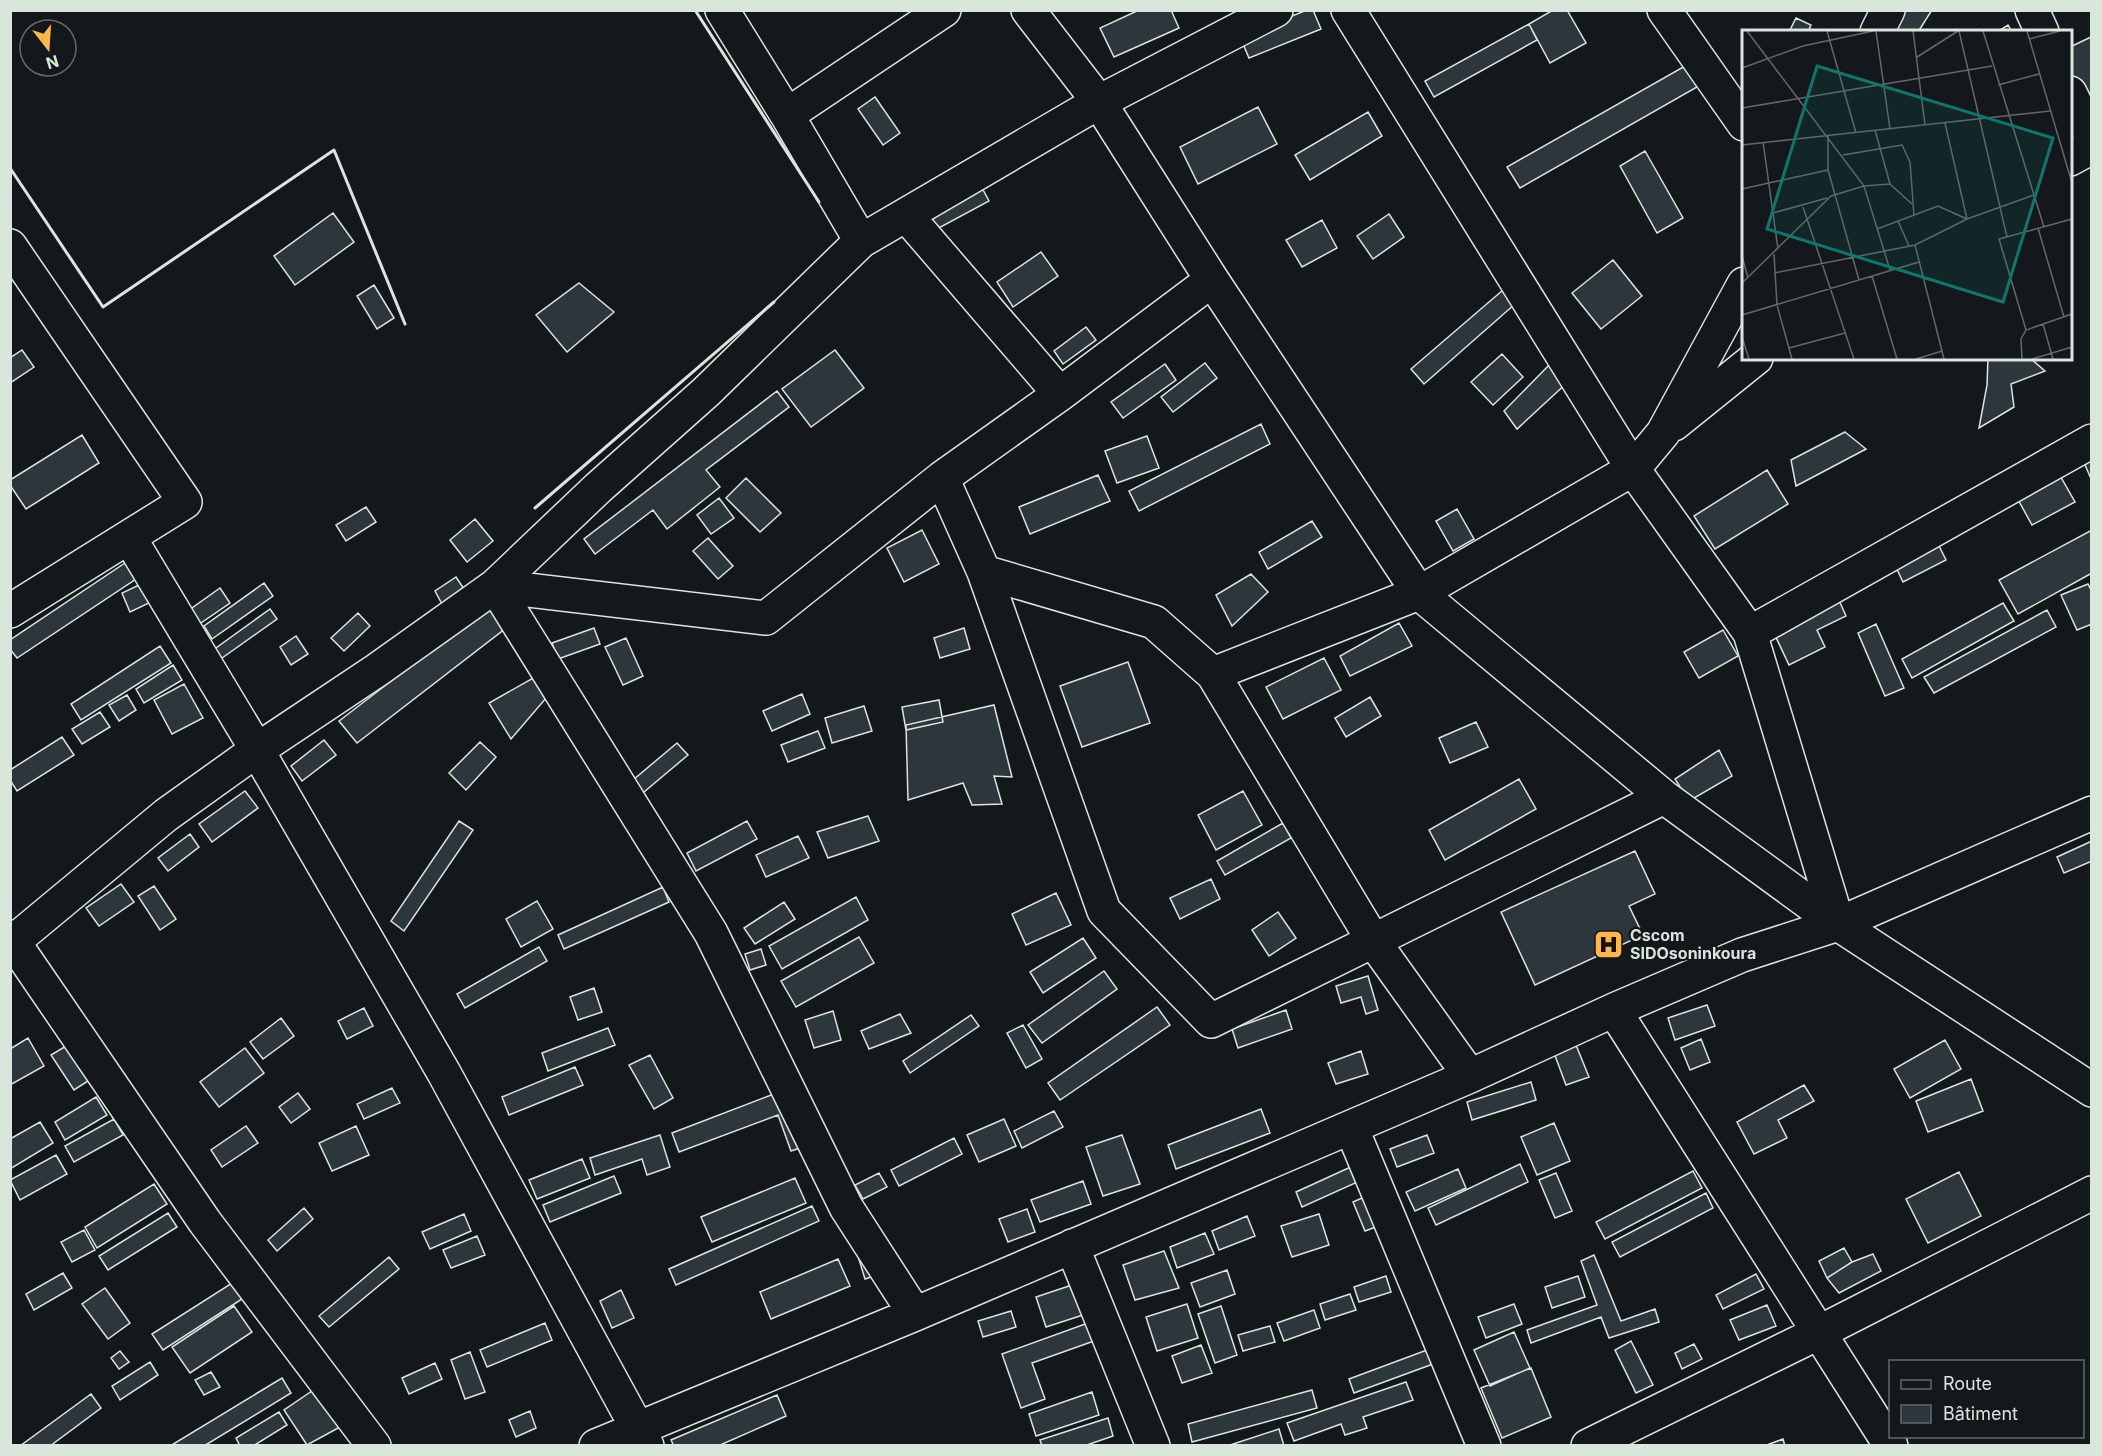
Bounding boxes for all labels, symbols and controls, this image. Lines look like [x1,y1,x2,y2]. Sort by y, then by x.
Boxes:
north arrow [18,18,78,78]
inset map [1742,30,2072,360]
text: N [44,51,61,74]
place label: Cscom SIDOsoninkoura [1630,925,1756,963]
hospital icon: Cscom SIDOsoninkoura [1593,928,1625,960]
legend [1889,1360,2084,1438]
text: Route [1943,1373,1992,1394]
text: Bâtiment [1943,1403,2018,1424]

